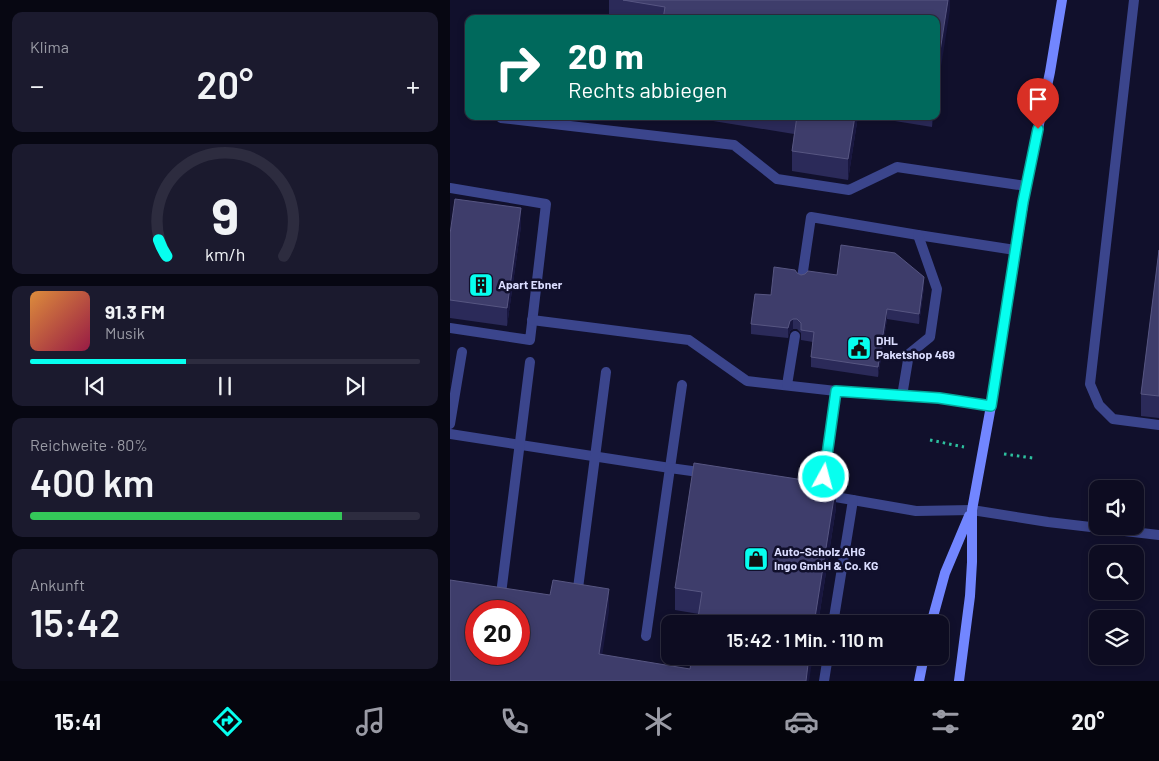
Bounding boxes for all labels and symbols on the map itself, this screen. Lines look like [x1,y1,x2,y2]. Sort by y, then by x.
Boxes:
pin [1017,78,1059,129]
building icon: Apart Ebner [468,272,494,298]
place label: Apart Ebner [498,277,563,291]
place label: DHL Paketshop 469 [876,333,955,361]
public building icon: DHL Paketshop 469 [846,335,872,361]
position arrow [797,450,849,502]
place label: Auto-Scholz AHG Ingo GmbH & Co. KG [774,544,878,572]
shop icon: Auto-Scholz AHG Ingo GmbH & Co. KG [743,546,769,572]
speed limit sign: 20 [465,600,530,665]

